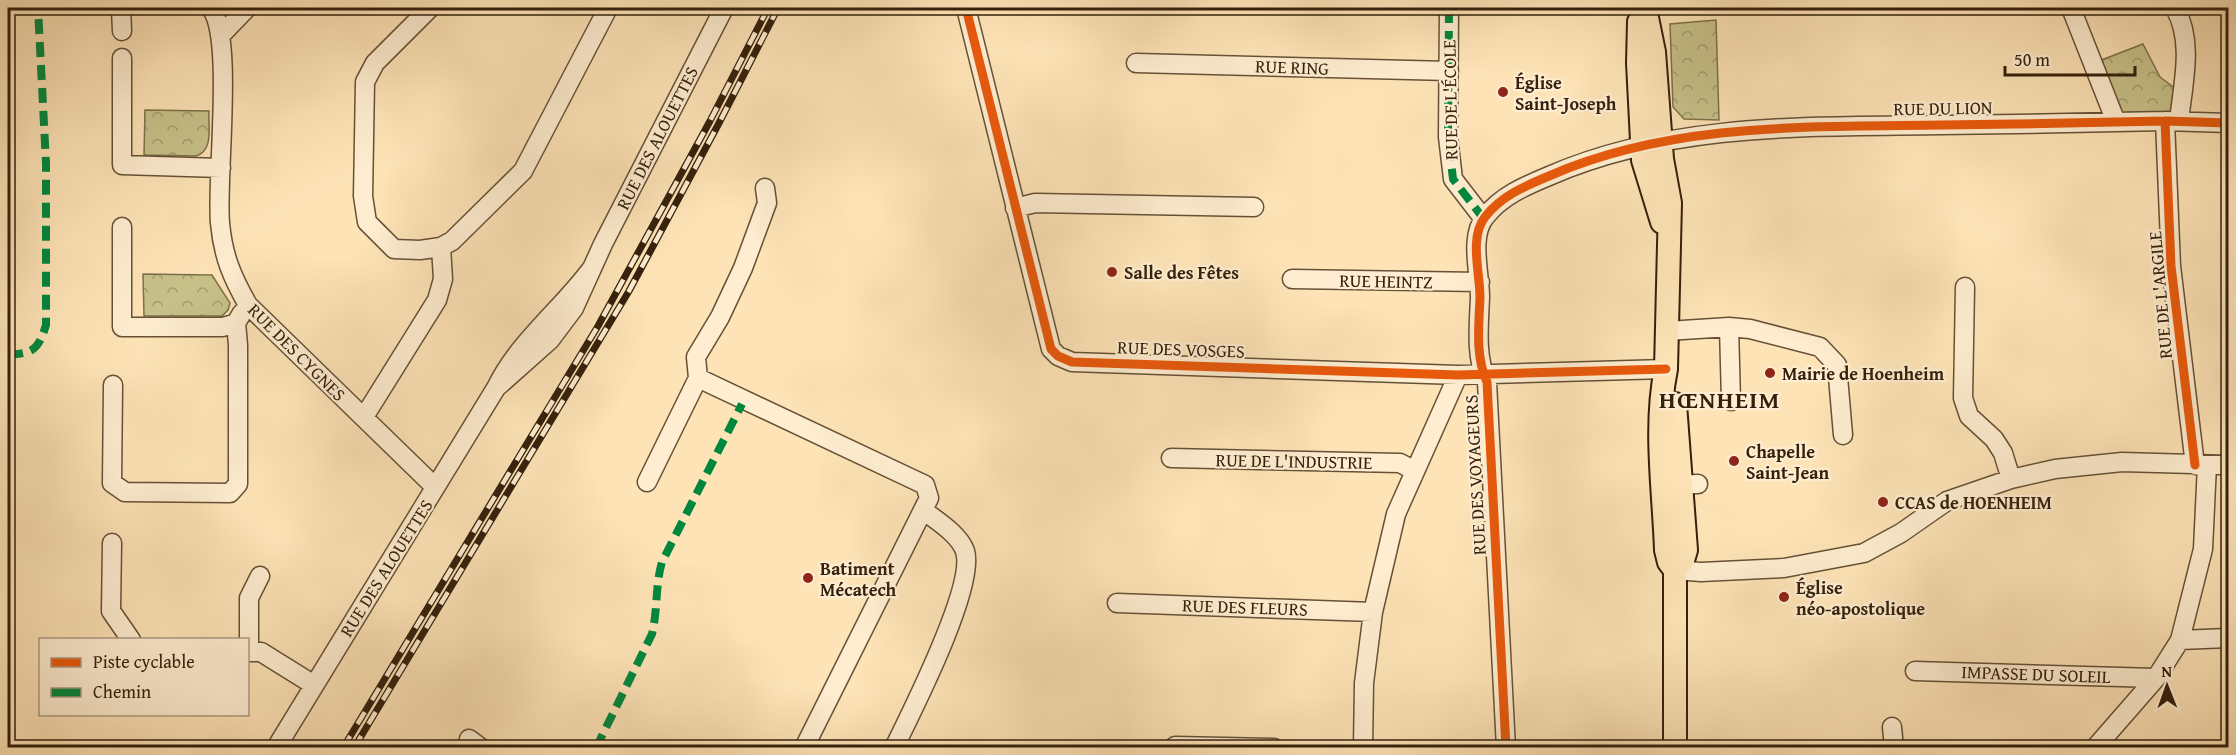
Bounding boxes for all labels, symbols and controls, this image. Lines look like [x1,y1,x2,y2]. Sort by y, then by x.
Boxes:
scale bar [2005,39,2136,77]
street label: RUE DE L'ÉCOLE [1435,40,1465,160]
text: 50 m [2014,46,2050,73]
street label: RUE RING [1255,52,1330,82]
street label: RUE DES ALOUETTES [609,61,705,214]
place label: Église Saint-Joseph [1515,69,1617,117]
marker: Église Saint-Joseph [1496,85,1510,99]
street label: RUE DU LION [1893,94,1993,122]
street label: RUE DE L'ARGILE [2141,230,2179,360]
place label: Salle des Fêtes [1124,259,1239,286]
marker: Salle des Fêtes [1105,265,1119,279]
street label: RUE HEINTZ [1339,267,1433,295]
street label: RUE DES CYGNES [242,297,352,407]
street label: RUE DES VOSGES [1117,333,1245,365]
place label: Mairie de Hoenheim [1782,360,1945,387]
marker: Mairie de Hoenheim [1763,366,1777,380]
district label: HŒNHEIM [1659,382,1781,417]
street label: RUE DES VOYAGEURS [1457,394,1493,556]
place label: Chapelle Saint-Jean [1746,438,1829,486]
street label: RUE DE L'INDUSTRIE [1215,446,1373,476]
marker: Chapelle Saint-Jean [1727,454,1741,468]
place label: CCAS de HOENHEIM [1895,489,2052,516]
street label: RUE DES ALOUETTES [333,494,439,642]
marker: CCAS de HOENHEIM [1876,495,1890,509]
place label: Batiment Mécatech [820,555,897,603]
marker: Batiment Mécatech [801,571,815,585]
place label: Église néo-apostolique [1796,574,1925,622]
marker: Église néo-apostolique [1777,590,1791,604]
street label: RUE DES FLEURS [1182,591,1309,623]
legend [39,638,249,716]
text: Piste cyclable [93,648,195,675]
north arrow [2137,656,2197,716]
street label: IMPASSE DU SOLEIL [1961,658,2111,690]
text: N [2161,659,2173,683]
text: Chemin [93,678,151,705]

